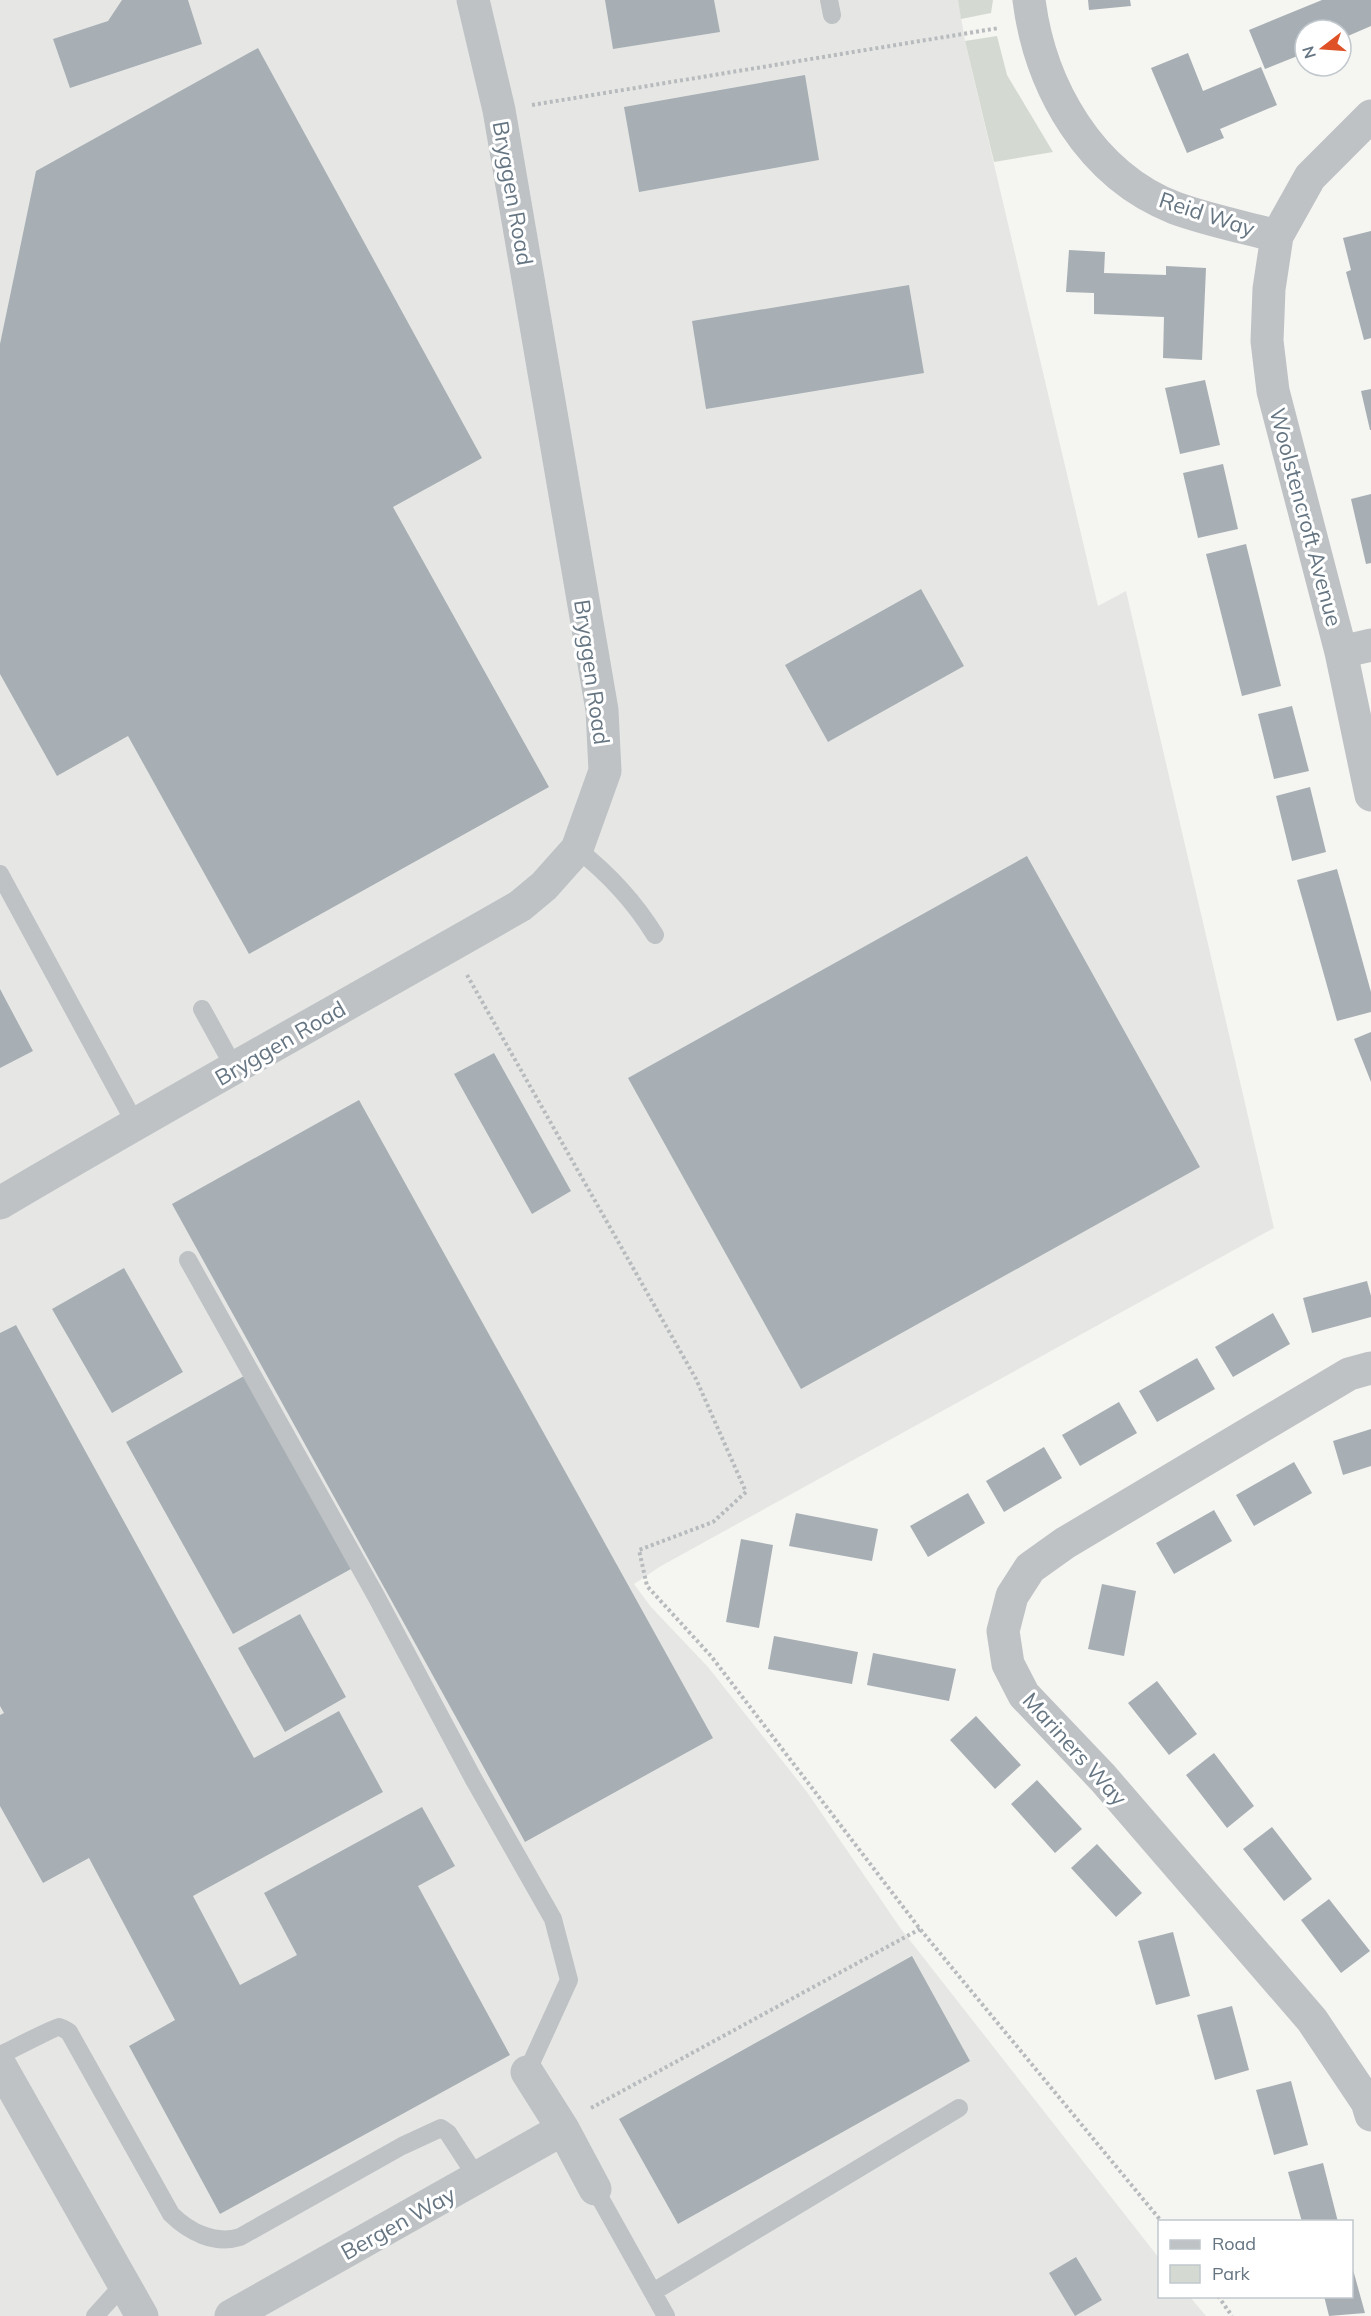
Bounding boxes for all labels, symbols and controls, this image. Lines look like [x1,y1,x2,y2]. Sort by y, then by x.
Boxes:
north arrow [1293,18,1353,78]
text: N [1297,44,1320,61]
street label: Bryggen Road [487,119,539,267]
street label: Reid Way [1156,185,1259,243]
street label: Woolstencroft Avenue [1263,405,1349,629]
street label: Bryggen Road [568,598,616,746]
street label: Bryggen Road [210,994,350,1092]
street label: Mariners Way [1017,1687,1133,1812]
street label: Bergen Way [336,2180,460,2266]
legend [1158,2220,1353,2298]
text: Road [1212,2232,1256,2255]
text: Park [1212,2262,1251,2285]

